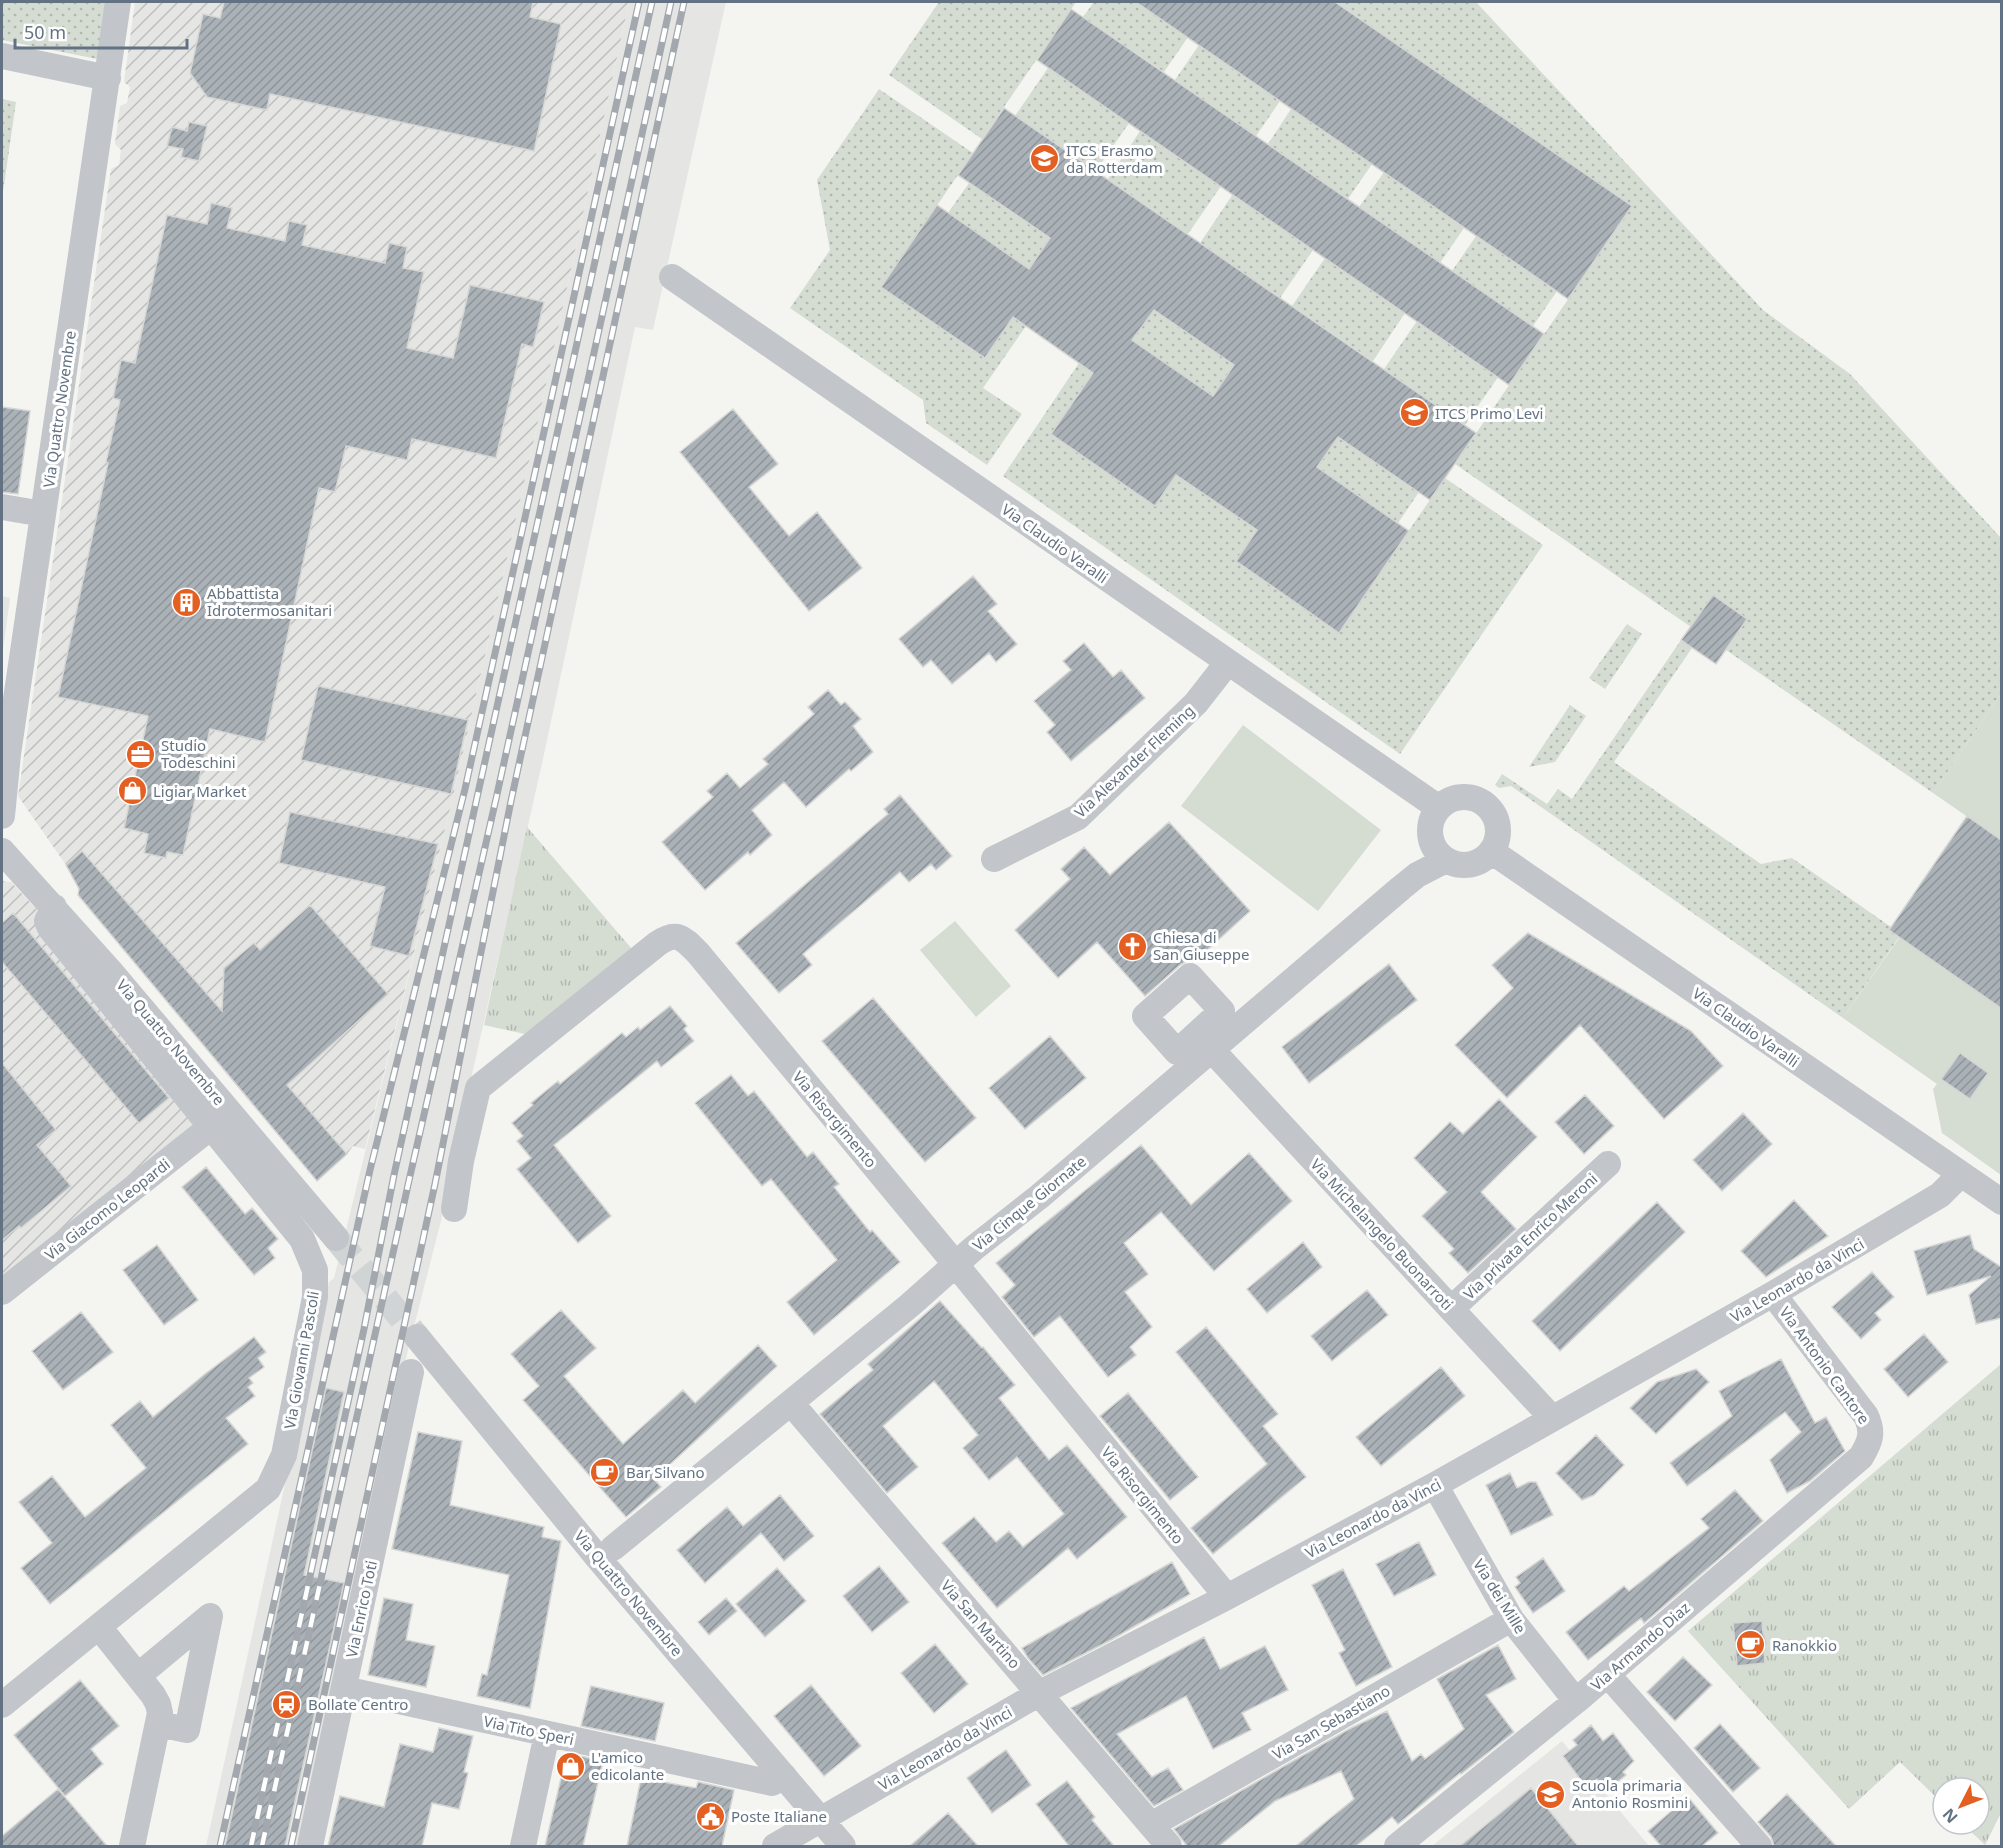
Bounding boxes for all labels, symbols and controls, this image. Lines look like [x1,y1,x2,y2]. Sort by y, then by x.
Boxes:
scale bar [15,12,188,50]
text: 50 m [24,20,66,44]
place label: ITCS Erasmo da Rotterdam [1066,140,1163,177]
school or university icon: ITCS Erasmo da Rotterdam [1029,143,1061,175]
street label: Via Quattro Novembre [38,329,80,489]
school or university icon: ITCS Primo Levi [1398,397,1430,429]
place label: ITCS Primo Levi [1435,403,1543,423]
street label: Via Claudio Varalli [998,499,1112,587]
place label: Abbattista Idrotermosanitari [207,583,332,620]
building icon: Abbattista Idrotermosanitari [170,586,202,618]
street label: Via Alexander Fleming [1070,700,1198,822]
place label: Studio Todeschini [161,735,236,772]
office icon: Studio Todeschini [124,738,156,770]
shop icon: Ligiar Market [116,775,148,807]
place label: Ligiar Market [153,781,247,801]
place label: Chiesa di San Giuseppe [1153,927,1249,964]
church icon: Chiesa di San Giuseppe [1116,930,1148,962]
street label: Via Quattro Novembre [113,975,229,1109]
street label: Via Claudio Varalli [1689,983,1803,1071]
street label: Via Risorgimento [789,1067,881,1171]
street label: Via Cinque Giornate [968,1151,1090,1255]
street label: Via Giacomo Leopardi [40,1154,174,1264]
street label: Via Michelangelo Buonarroti [1307,1154,1457,1314]
street label: Via privata Enrico Meroni [1459,1169,1601,1303]
street label: Via Leonardo da Vinci [1727,1234,1867,1326]
street label: Via Giovanni Pascoli [279,1289,323,1431]
street label: Via Antonio Cantore [1776,1302,1874,1428]
street label: Via Risorgimento [1097,1442,1189,1548]
cafe icon: Bar Silvano [589,1456,621,1488]
place label: Bar Silvano [626,1462,705,1482]
street label: Via Leonardo da Vinci [1302,1474,1444,1562]
street label: Via Quattro Novembre [571,1526,687,1660]
street label: Via dei Mille [1469,1555,1531,1637]
street label: Via Enrico Toti [341,1559,381,1659]
street label: Via San Martino [937,1576,1025,1672]
street label: Via Armando Diaz [1586,1597,1694,1695]
cafe icon: Ranokkio [1735,1629,1767,1661]
place label: Ranokkio [1772,1635,1837,1655]
street label: Via San Sebastiano [1269,1680,1393,1764]
station icon: Bollate Centro [271,1688,303,1720]
place label: Bollate Centro [308,1694,408,1714]
street label: Via Leonardo da Vinci [875,1702,1015,1794]
street label: Via Tito Speri [482,1711,576,1749]
place label: L'amico edicolante [591,1747,664,1784]
shop icon: L'amico edicolante [554,1750,586,1782]
place label: Scuola primaria Antonio Rosmini [1572,1775,1688,1812]
north arrow [1931,1776,1991,1836]
school or university icon: Scuola primaria Antonio Rosmini [1535,1778,1567,1810]
public building icon: Poste Italiane [694,1800,726,1832]
text: N [1937,1804,1962,1828]
place label: Poste Italiane [731,1806,827,1826]

